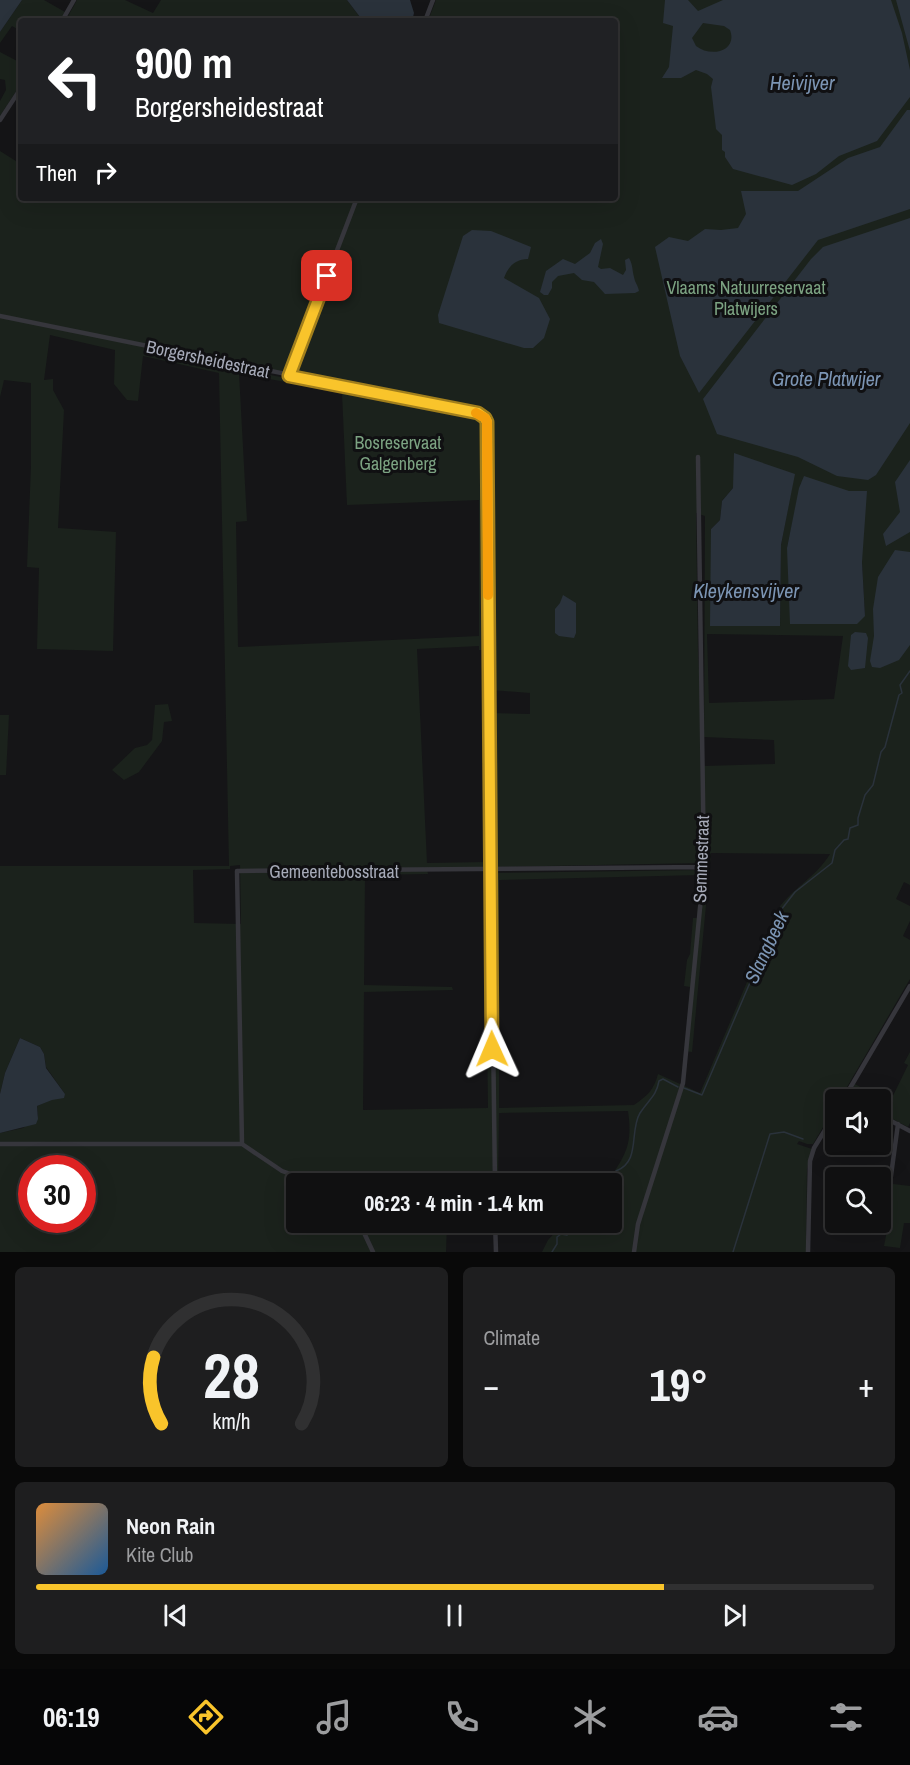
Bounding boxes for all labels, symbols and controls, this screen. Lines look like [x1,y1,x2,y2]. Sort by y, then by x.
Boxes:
text: 900 m [135,35,233,91]
icon: left [36,42,114,120]
water label: Heivijver [770,69,835,96]
text: Borgersheidestraat [135,89,323,125]
icon: right [89,156,122,189]
text: Then [36,158,77,188]
pin [301,250,352,301]
icon: arrive [310,259,343,292]
park label: Vlaams Natuurreservaat Platwijers [666,275,826,321]
street label: Borgersheidestraat [144,334,272,384]
water label: Grote Platwijer [772,365,881,392]
park label: Bosreservaat Galgenberg [355,430,441,476]
water label: Kleykensvijver [693,577,799,604]
street label: Semmestraat [687,815,715,903]
street label: Gemeentebosstraat [269,859,399,884]
water label: Slangbeek [737,905,795,988]
position arrow [460,1017,524,1081]
map controls [825,1089,891,1233]
button: sound [825,1089,891,1155]
speed limit sign: 30 [18,1155,96,1233]
button: search [825,1167,891,1233]
text: 06:23 · 4 min · 1.4 km [364,1188,544,1218]
text: Climate [484,1324,540,1351]
text: 28 [203,1333,260,1417]
text: 19° [649,1354,708,1415]
text: − [484,1363,499,1407]
text: + [858,1363,874,1407]
text: km/h [212,1407,250,1436]
text: Neon Rain [126,1511,215,1541]
text: Kite Club [126,1541,193,1568]
icon: previous [159,1599,192,1632]
icon: pause [438,1599,471,1632]
icon: next [718,1599,751,1632]
icon: directions [185,1696,227,1738]
icon: music [313,1696,355,1738]
icon: phone [441,1696,483,1738]
icon: climate [569,1696,611,1738]
icon: car [697,1696,739,1738]
icon: filters [825,1696,867,1738]
text: 06:19 [43,1699,100,1735]

